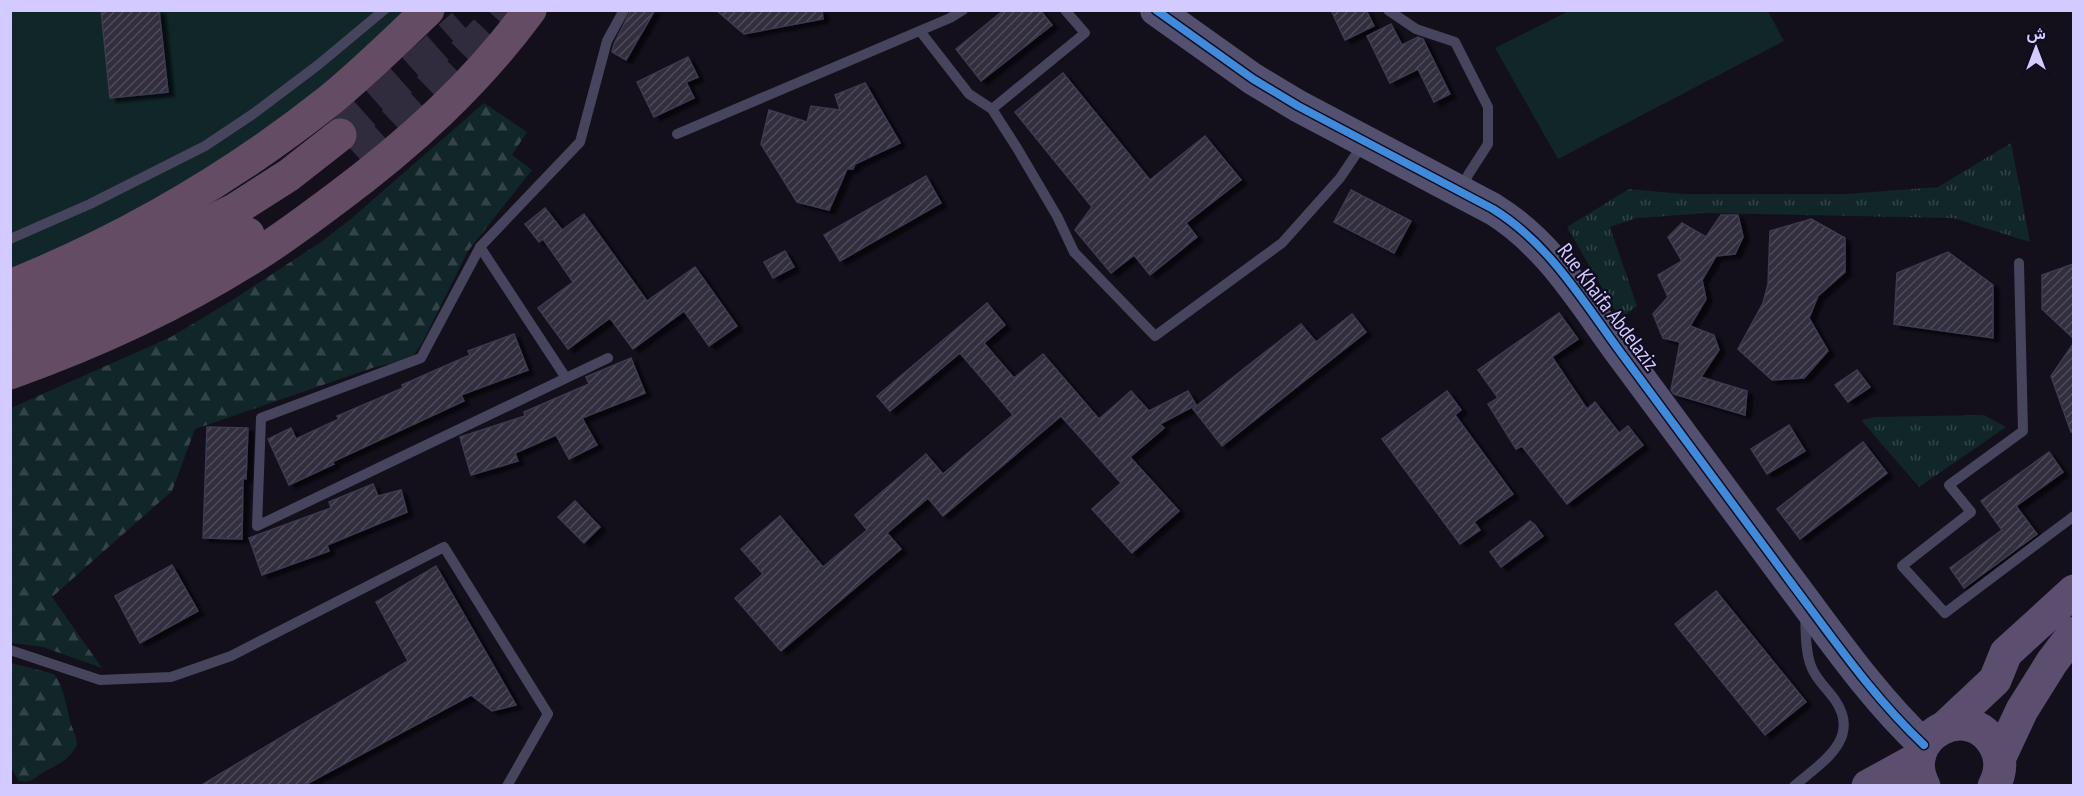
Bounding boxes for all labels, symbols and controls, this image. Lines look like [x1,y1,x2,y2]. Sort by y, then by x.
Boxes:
north arrow [2006,18,2066,78]
text: ش [2026,23,2046,43]
street label: Rue Khaifa Abdelaziz [1552,238,1665,376]

